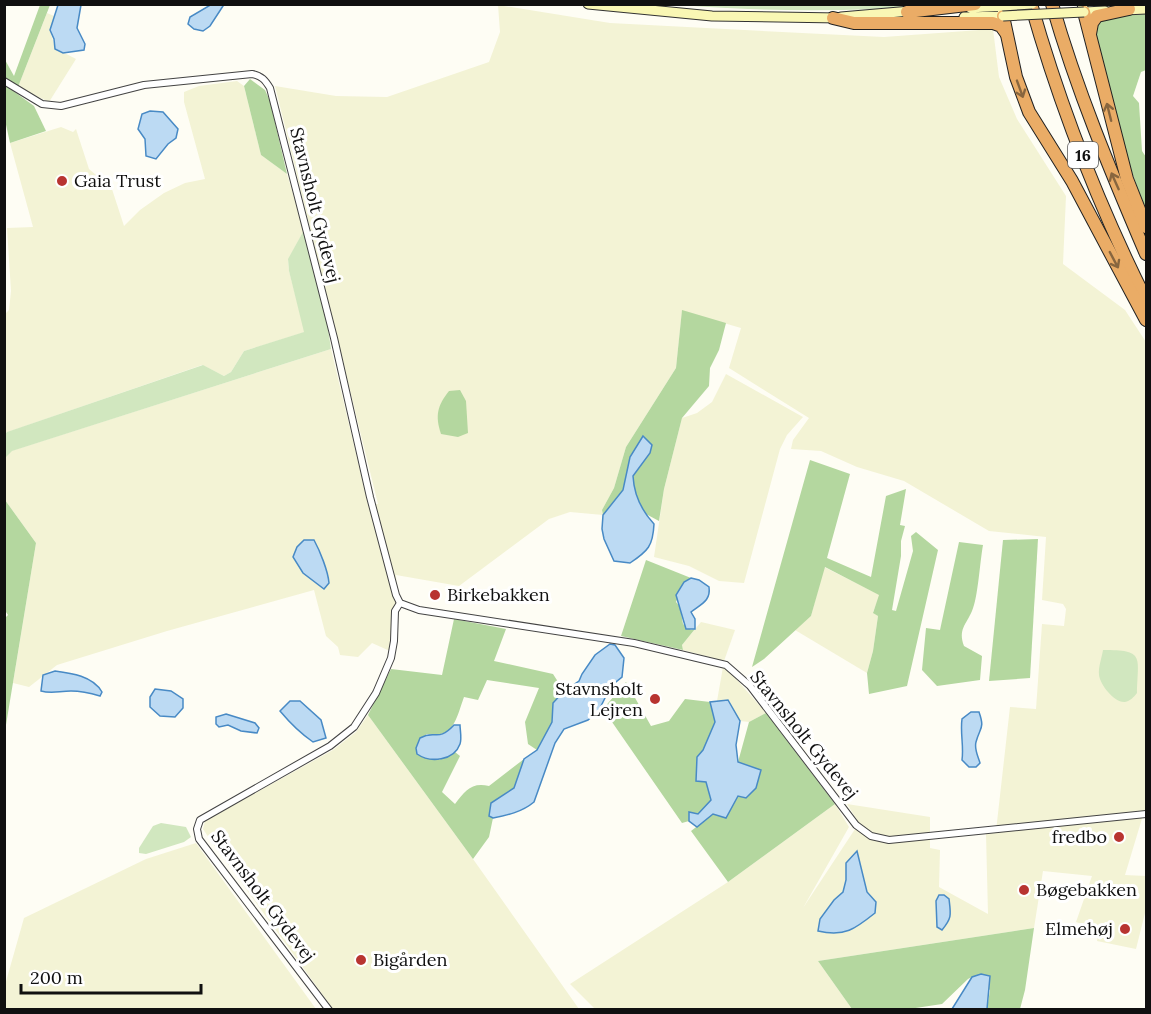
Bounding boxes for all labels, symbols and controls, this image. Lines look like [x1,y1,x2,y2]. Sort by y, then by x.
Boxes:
one-way arrow [1016,80,1027,98]
one-way arrow [1103,103,1114,122]
street label: Stavnsholt Gydevej [285,125,346,285]
road number: 16 [1068,142,1098,168]
place label: Gaia Trust [74,169,161,192]
one-way arrow [1109,173,1120,191]
marker: Gaia Trust [55,174,69,188]
one-way arrow [1109,250,1120,268]
place label: Birkebakken [447,583,550,606]
marker: Birkebakken [428,588,442,602]
street label: Stavnsholt Gydevej [745,666,863,804]
place label: Stavnsholt Lejren [555,677,643,721]
marker: Stavnsholt Lejren [648,692,662,706]
street label: Stavnsholt Gydevej [206,825,321,966]
place label: fredbo [1052,825,1107,848]
marker: fredbo [1112,830,1126,844]
place label: Bøgebakken [1036,878,1137,901]
marker: Bøgebakken [1017,883,1031,897]
place label: Elmehøj [1045,917,1113,940]
marker: Elmehøj [1118,922,1132,936]
place label: Bigården [373,948,448,971]
marker: Bigården [354,953,368,967]
scale bar [21,957,201,995]
text: 200 m [30,966,83,989]

